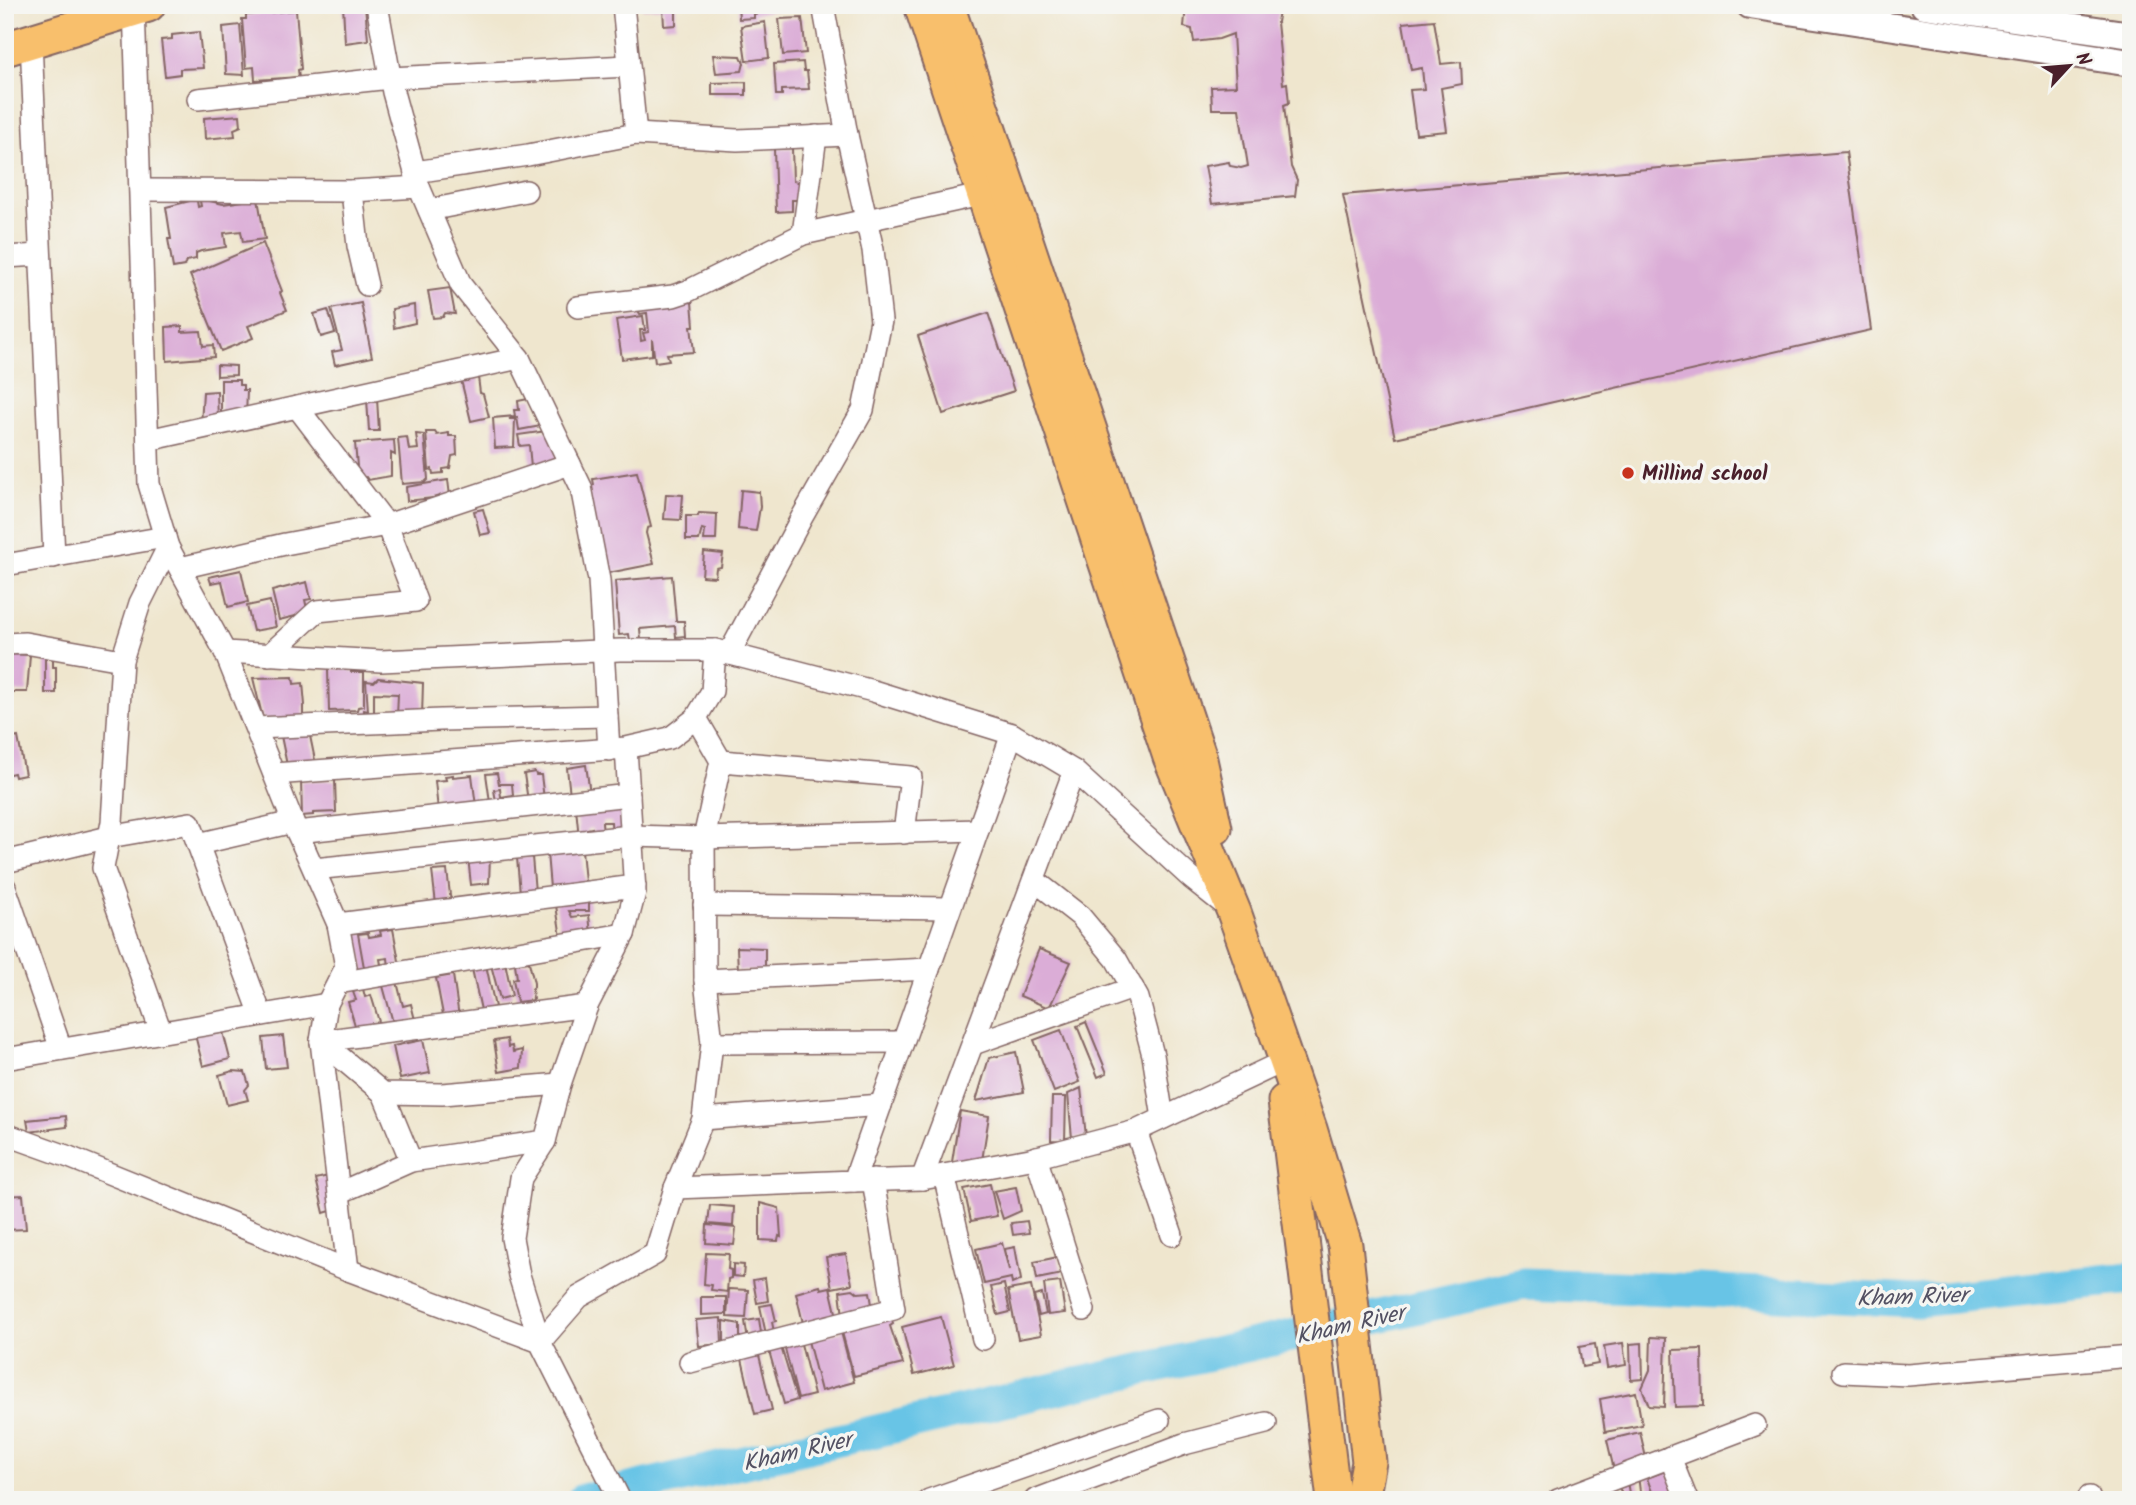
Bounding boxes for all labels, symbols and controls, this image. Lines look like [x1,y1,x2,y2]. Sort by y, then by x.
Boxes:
north arrow [2035,32,2104,102]
text: N [2066,47,2099,71]
place label: Millind school [1642,458,1768,491]
marker: Millind school [1620,465,1636,481]
water label: Kham River [1856,1278,1972,1318]
water label: Kham River [1292,1295,1413,1356]
water label: Kham River [739,1422,860,1483]

